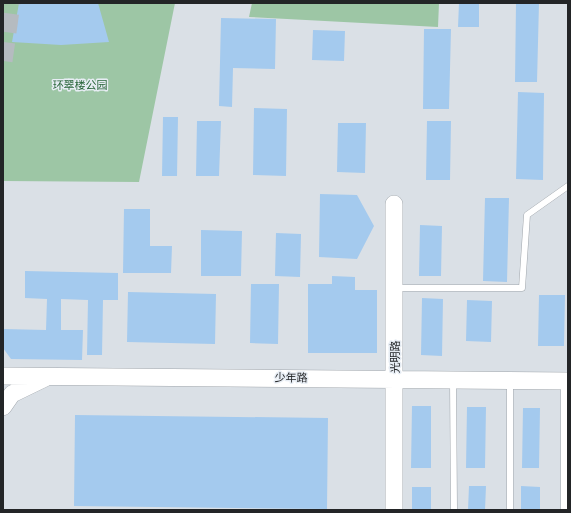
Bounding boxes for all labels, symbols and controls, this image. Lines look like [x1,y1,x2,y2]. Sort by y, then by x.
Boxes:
park label: 环翠楼公园 [53,78,108,93]
street label: 光明路 [388,341,403,374]
street label: 少年路 [274,370,308,386]

